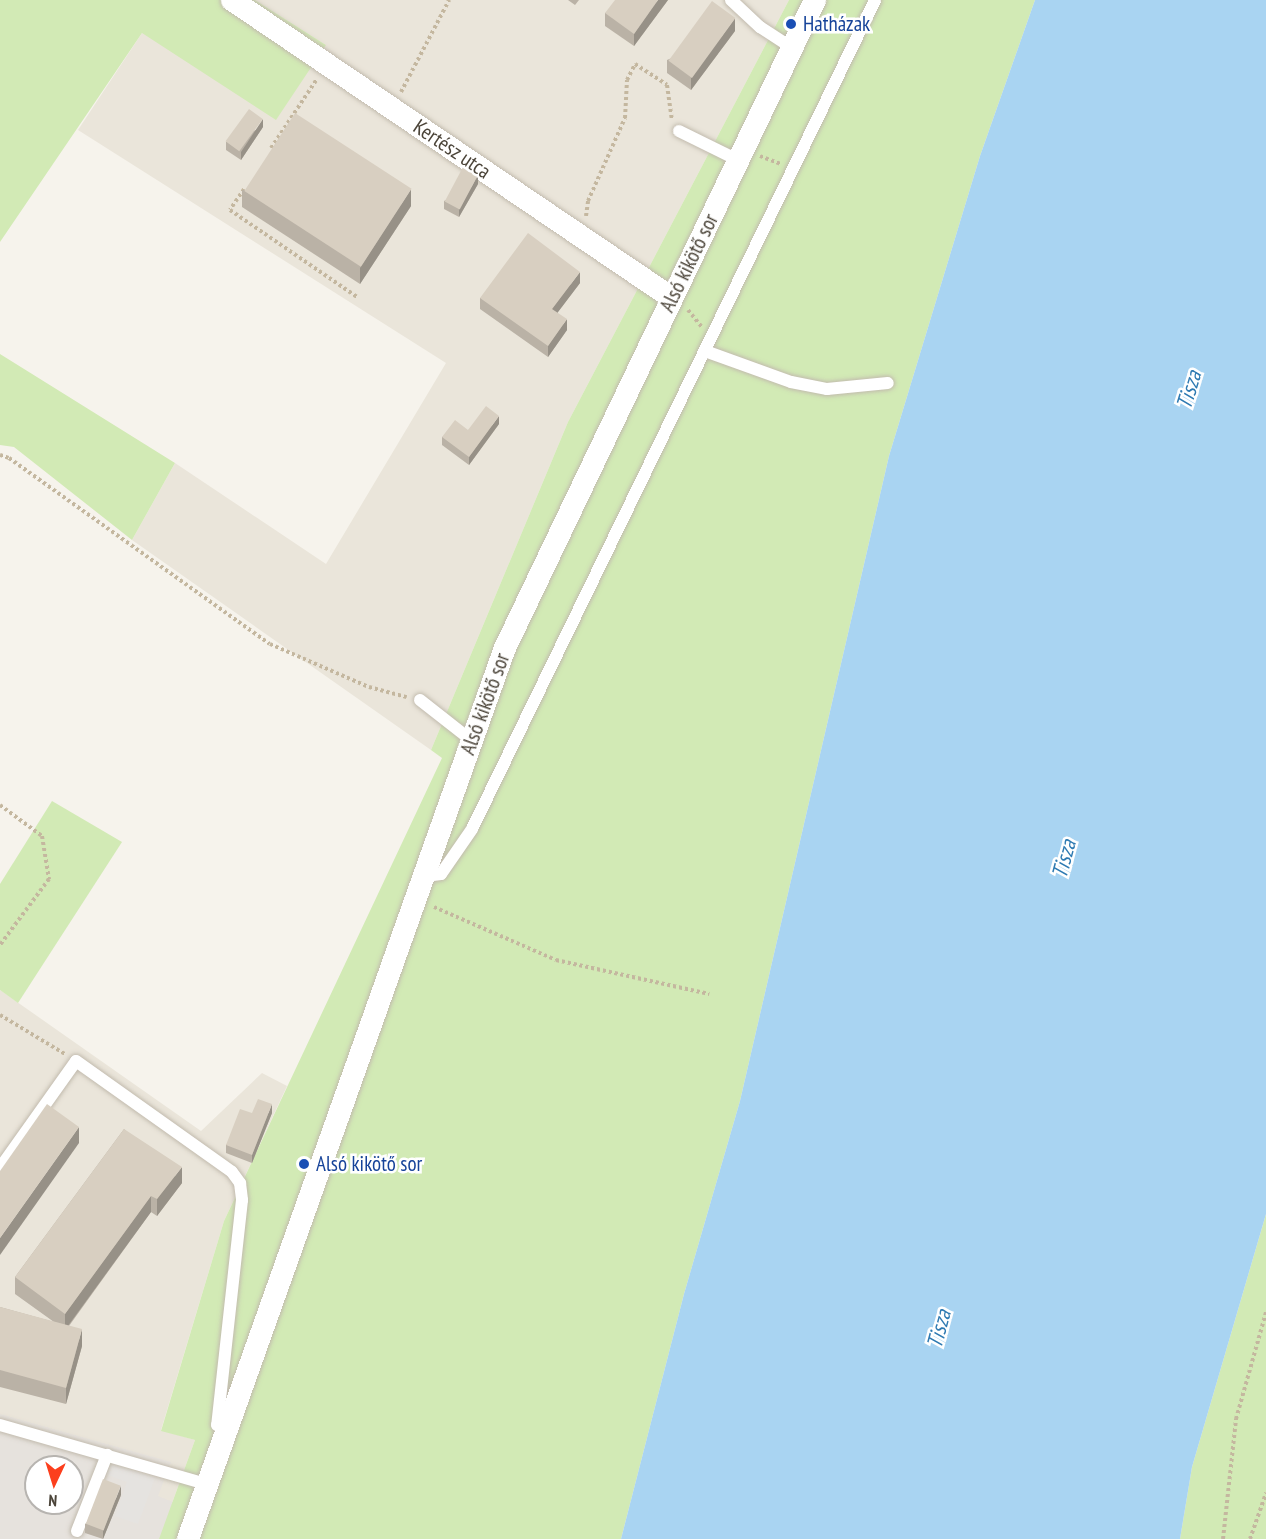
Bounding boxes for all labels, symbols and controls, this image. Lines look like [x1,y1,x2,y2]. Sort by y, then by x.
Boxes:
place label: Hatházak [803,11,870,37]
marker: Hatházak [784,17,798,31]
street label: Kertész utca [408,114,496,184]
street label: Alsó kikötő sor [654,210,724,316]
water label: Tisza [1171,368,1207,412]
street label: Alsó kikötő sor [455,650,515,758]
water label: Tisza [1046,837,1082,881]
place label: Alsó kikötő sor [316,1151,422,1177]
marker: Alsó kikötő sor [297,1157,311,1171]
water label: Tisza [921,1307,957,1351]
north arrow [24,1455,84,1515]
text: N [48,1491,58,1511]

